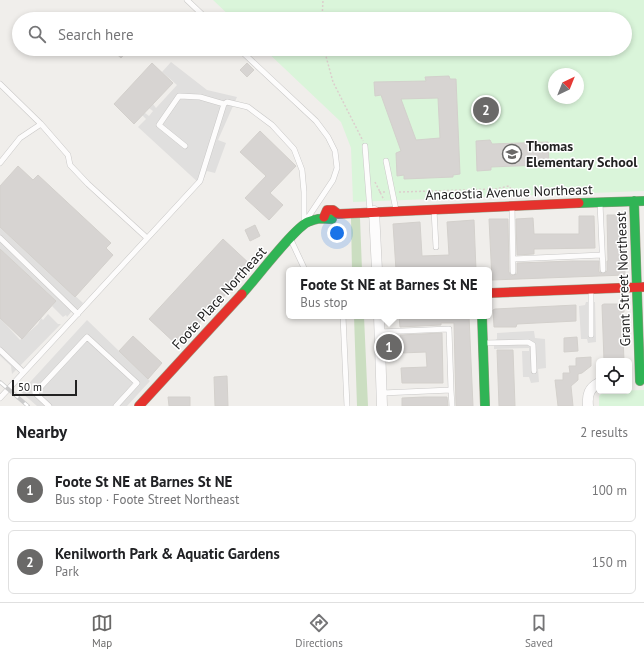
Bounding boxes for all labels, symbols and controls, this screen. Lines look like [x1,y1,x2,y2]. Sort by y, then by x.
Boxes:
search box [12,12,632,56]
icon: search [26,23,48,45]
text: Search here [58,25,134,44]
north arrow [548,68,584,104]
pin: 2 [473,95,499,125]
place label: Thomas Elementary School [526,137,638,171]
school or university icon: Thomas Elementary School [501,143,523,165]
street label: Anacostia Avenue Northeast [425,180,593,204]
street label: Grant Street Northeast [612,211,634,347]
your location [327,223,347,243]
street label: Foote Place Northeast [168,243,270,353]
popup [286,267,492,319]
text: Foote St NE at Barnes St NE [300,275,478,294]
text: Bus stop [300,294,348,311]
pin: 1 [376,332,402,362]
map controls [596,358,632,394]
button: locate [596,358,632,394]
scale bar [12,378,77,397]
text: 50 m [18,380,42,394]
text: Nearby [16,421,67,443]
text: 2 results [580,424,628,441]
text: Foote St NE at Barnes St NE [55,472,232,491]
text: 1 [26,482,34,499]
text: 100 m [592,482,627,499]
text: Bus stop · Foote Street Northeast [55,491,239,508]
text: Kenilworth Park & Aquatic Gardens [55,544,280,563]
text: 2 [26,554,34,571]
text: 150 m [592,554,627,571]
text: Park [55,563,79,580]
tab: Map [91,612,113,650]
tab: Directions [295,612,343,650]
tab: Saved [525,612,553,650]

